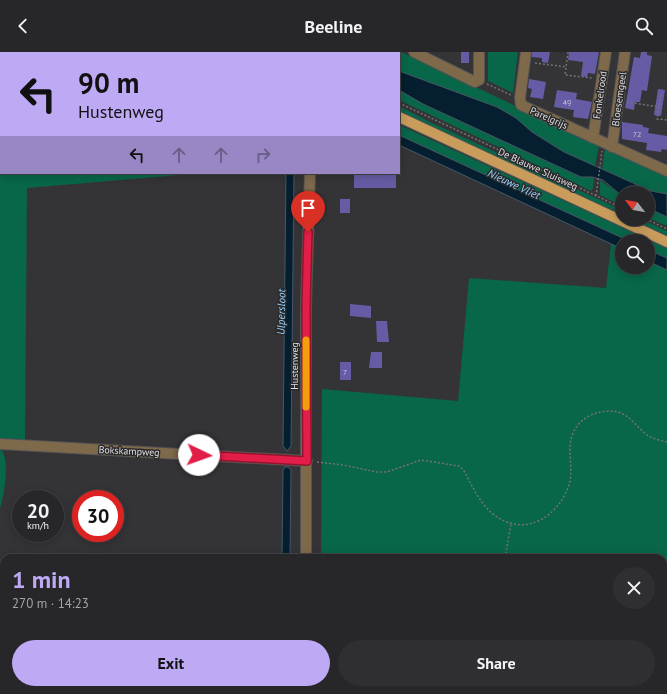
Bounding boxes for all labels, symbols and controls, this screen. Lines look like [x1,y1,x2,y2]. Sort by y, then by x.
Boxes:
icon: back [12,15,34,37]
text: Beeline [305,15,362,38]
icon: search [633,15,655,37]
text: 90 m [78,64,139,101]
icon: left [12,68,64,120]
street label: Fonkelrood [590,70,610,120]
street label: Bloesemgeel [609,71,629,127]
house number: 49 [563,97,571,107]
text: Hustenweg [78,100,164,123]
street label: Parelgrijs [528,104,570,132]
house number: 72 [633,129,641,139]
icon: left [126,144,148,166]
icon: ahead [168,144,190,166]
icon: ahead [210,144,232,166]
icon: right [252,144,274,166]
street label: De Blauwe Sluisweg [496,145,580,193]
water label: Nieuwe Vliet [486,166,543,202]
north arrow [615,186,655,226]
map controls [615,186,655,274]
pin [291,191,325,232]
icon: arrive [297,197,319,219]
button: search [615,234,655,274]
water label: Ulpersloot [274,288,288,335]
street label: Hustenweg [288,342,301,390]
house number: 7 [343,367,347,377]
position arrow [178,434,220,476]
street label: Bokskampweg [98,443,160,459]
speed limit sign: 30 [72,490,124,542]
text: 20 [27,498,49,524]
text: km/h [27,519,49,532]
text: 1 min [12,564,71,595]
button: close [613,567,655,609]
text: 270 m · 14:23 [12,595,89,612]
button: Exit [12,640,330,686]
button: Share [338,640,655,686]

